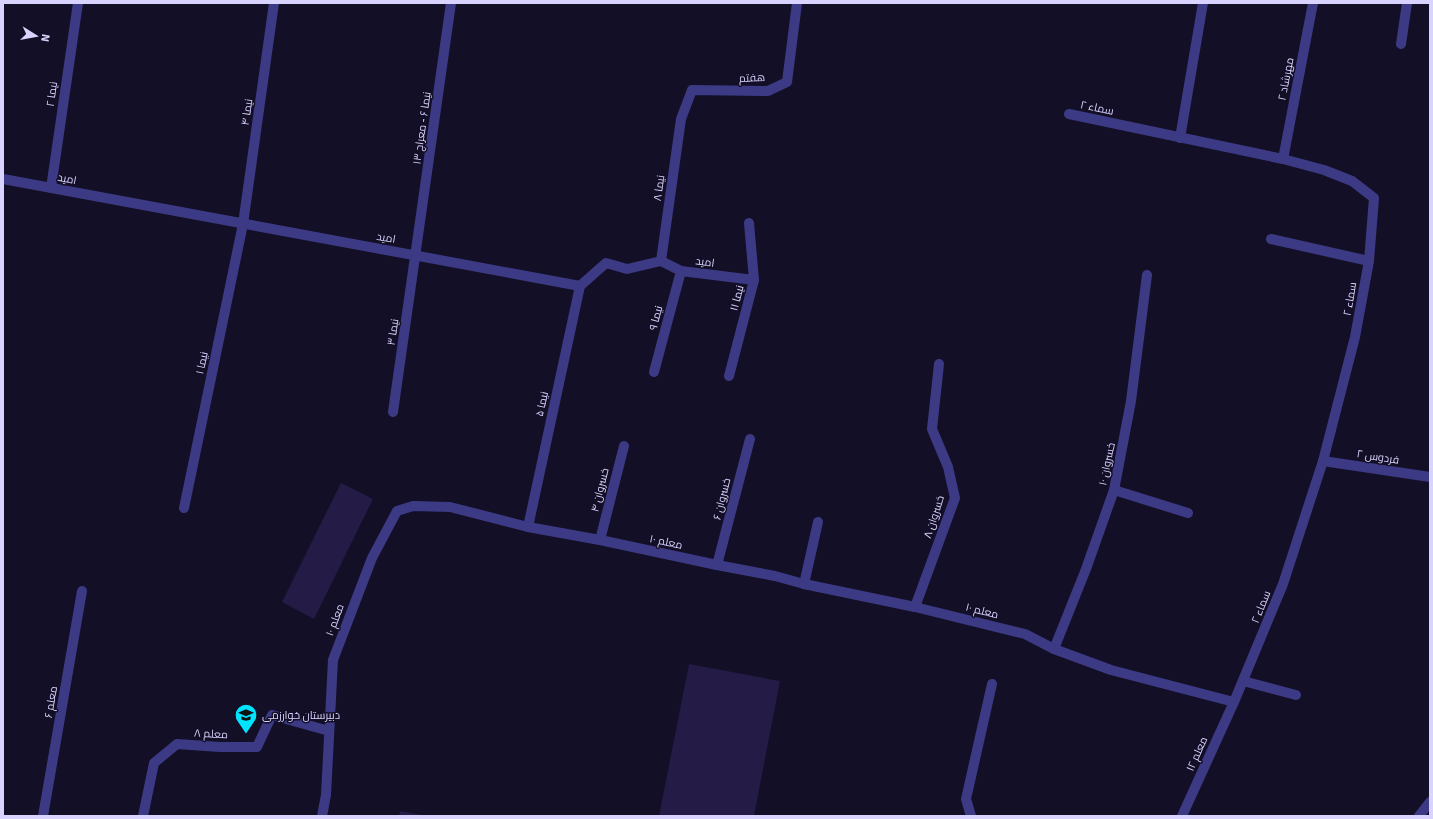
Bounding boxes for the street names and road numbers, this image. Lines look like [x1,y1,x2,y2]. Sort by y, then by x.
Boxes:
street label: مهرشاد ۲ [1275,56,1297,102]
street label: هفتم [739,71,765,86]
street label: نیما ۲ [44,81,60,107]
street label: نیما ۶ - معراج ۱۳ [410,91,435,165]
street label: نیما ۴ [239,98,255,126]
street label: سماء ۲ [1079,98,1115,118]
street label: امید [56,171,78,187]
street label: نیما ۸ [651,174,667,202]
street label: امید [375,230,397,246]
street label: امید [695,254,715,270]
street label: سماء ۲ [1341,281,1359,317]
street label: نیما ۱۱ [727,284,747,312]
street label: نیما ۹ [646,304,666,332]
street label: نیما ۳ [385,318,401,346]
street label: نیما ۱ [193,351,211,375]
street label: نیما ۵ [533,390,551,418]
street label: خسروان ۱۰ [1096,441,1118,487]
street label: فردوس ۲ [1356,447,1400,467]
street label: خسروان ۴ [588,467,612,513]
street label: خسروان ۶ [711,477,733,521]
street label: خسروان ۸ [921,494,947,540]
street label: معلم ۱۰ [648,532,684,553]
street label: سماء ۲ [1249,589,1273,625]
street label: معلم ۱۰ [964,601,1000,622]
street label: معلم ۱۰ [323,602,348,638]
street label: معلم ۶ [42,685,61,719]
street label: معلم ۸ [194,727,228,742]
street label: معلم ۱۲ [1184,735,1211,774]

